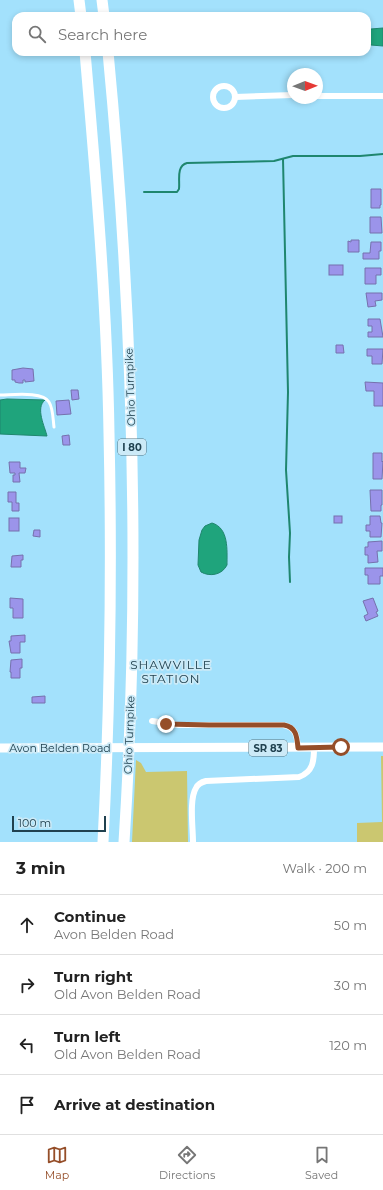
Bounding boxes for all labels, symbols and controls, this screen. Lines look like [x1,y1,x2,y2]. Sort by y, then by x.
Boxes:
search box [12,12,371,56]
icon: search [26,23,48,45]
text: Search here [58,25,147,44]
north arrow [287,68,323,104]
street label: Ohio Turnpike [122,347,138,426]
road number: I 80 [118,439,146,455]
district label: SHAWVILLE STATION [130,657,212,686]
street label: Ohio Turnpike [121,695,137,774]
route end [157,715,175,733]
route start [332,738,350,756]
road number: SR 83 [249,740,287,756]
street label: Avon Belden Road [9,741,111,755]
scale bar [12,814,106,833]
text: 100 m [18,816,51,830]
text: 3 min [16,858,66,878]
text: Walk · 200 m [282,860,367,876]
text: Continue [54,907,126,926]
icon: ahead [16,914,38,936]
text: 50 m [334,917,367,933]
text: Avon Belden Road [54,926,174,942]
text: Turn right [54,967,133,986]
icon: right [16,974,38,996]
text: 30 m [334,977,367,993]
text: Old Avon Belden Road [54,986,201,1002]
text: Turn left [54,1027,121,1046]
icon: left [16,1034,38,1056]
text: 120 m [329,1037,367,1053]
text: Old Avon Belden Road [54,1046,201,1062]
icon: arrive [16,1094,38,1116]
text: Arrive at destination [54,1095,215,1114]
tab: Map [45,1144,69,1182]
tab: Directions [159,1144,215,1182]
tab: Saved [305,1144,338,1182]

